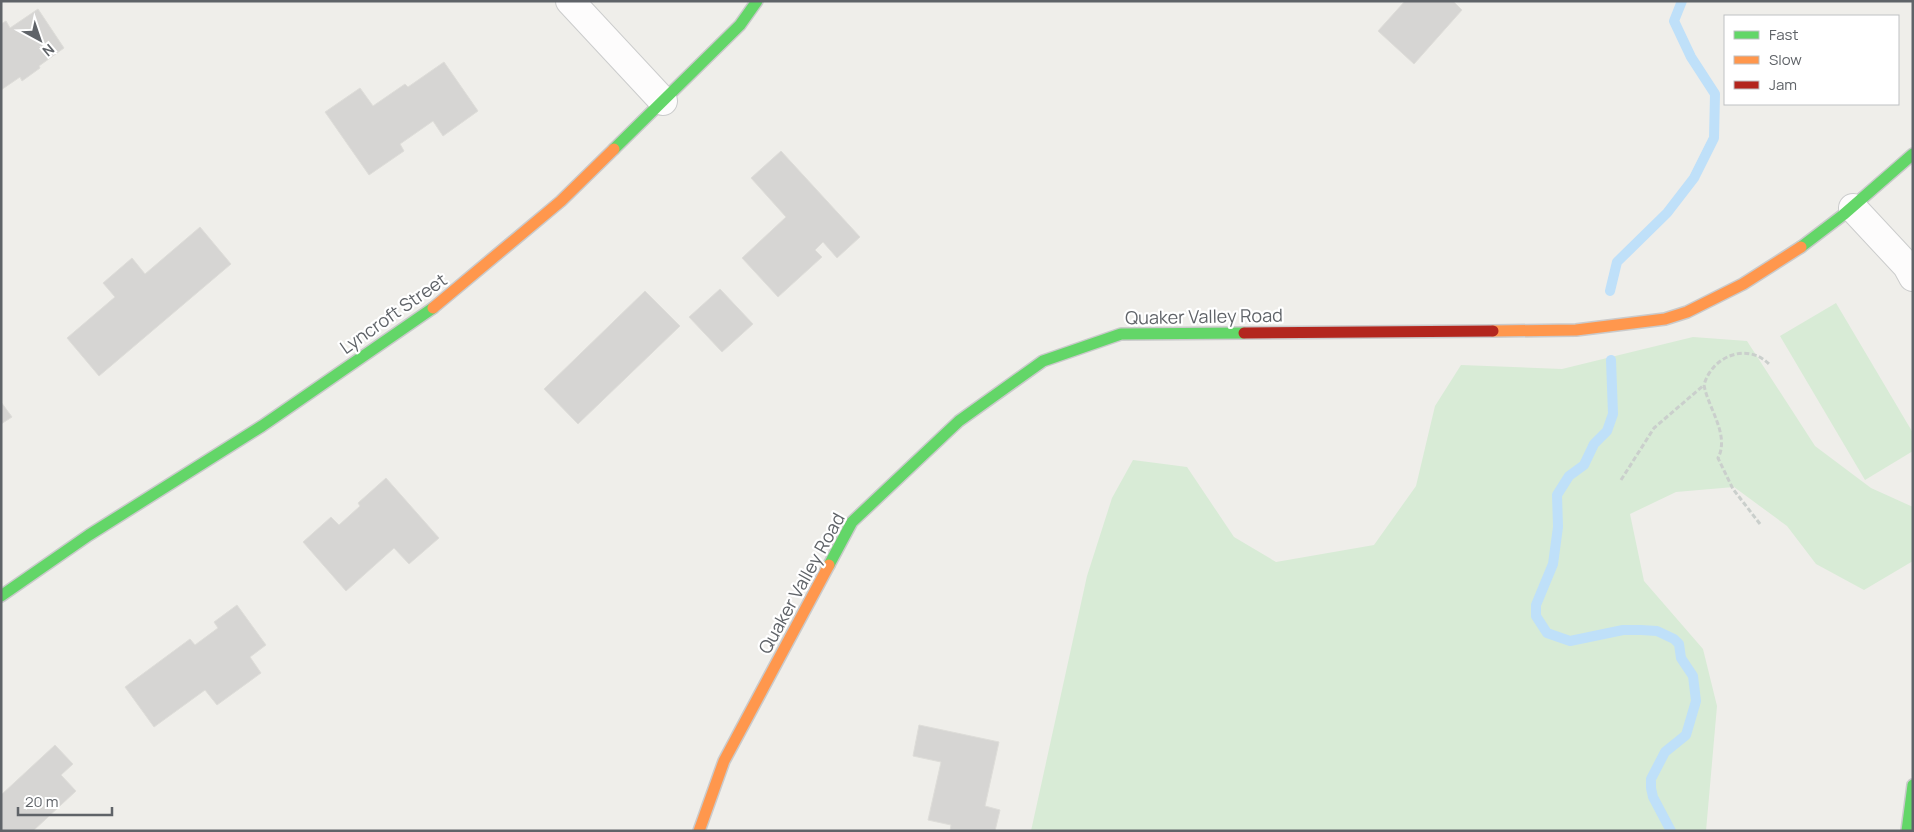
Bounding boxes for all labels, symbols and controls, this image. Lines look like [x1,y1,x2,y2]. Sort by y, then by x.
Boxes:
north arrow [15,15,65,65]
legend [1724,15,1899,105]
text: Fast [1769,24,1798,45]
text: N [39,40,59,61]
text: Slow [1769,49,1802,70]
text: Jam [1769,74,1797,95]
street label: Lyncroft Street [335,267,451,359]
street label: Quaker Valley Road [1125,303,1283,329]
street label: Quaker Valley Road [752,508,850,658]
scale bar [18,784,111,816]
text: 20 m [25,791,58,812]

